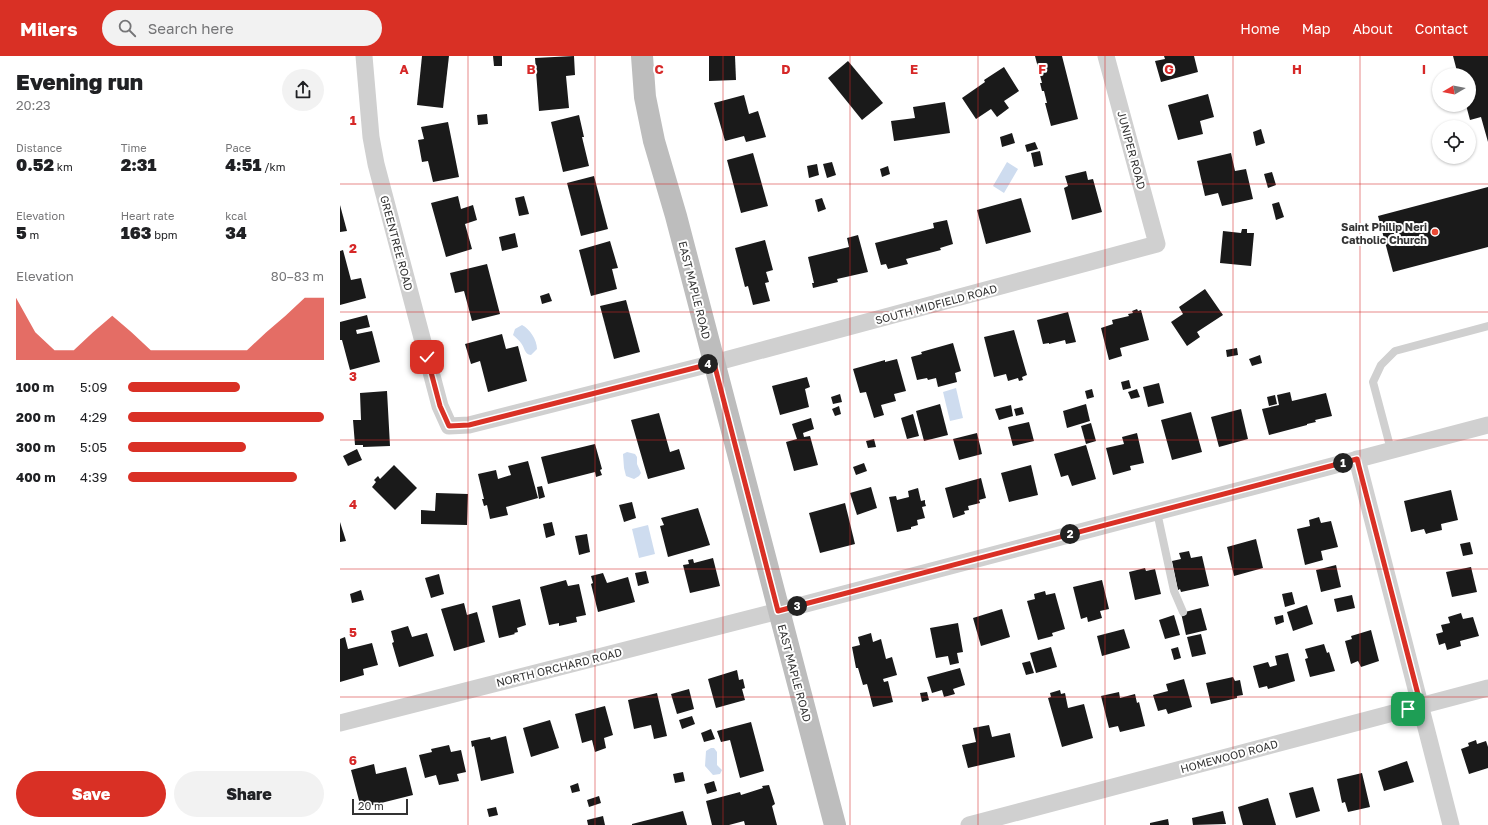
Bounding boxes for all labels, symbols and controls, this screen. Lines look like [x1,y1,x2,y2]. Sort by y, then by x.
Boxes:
search box [102,10,382,46]
text: Milers [20,17,78,40]
icon: search [116,17,138,39]
text: Search here [148,19,234,37]
text: Home [1240,20,1280,37]
text: Map [1302,20,1330,37]
text: About [1352,20,1393,37]
text: Contact [1415,20,1468,37]
text: A [399,61,409,77]
text: B [526,61,536,77]
text: C [654,61,664,77]
text: D [781,61,791,77]
text: E [910,61,918,77]
text: F [1038,61,1046,77]
text: G [1164,61,1174,77]
text: H [1292,61,1302,77]
text: I [1422,61,1426,77]
text: Evening run [16,68,143,95]
north arrow [1432,68,1476,112]
map controls [1432,68,1476,164]
button: share [282,69,324,111]
text: 20:23 [16,97,51,113]
street label: JUNIPER ROAD [1115,109,1149,191]
text: 1 [350,112,357,128]
button: locate [1432,120,1476,164]
text: Distance [16,141,62,154]
text: Time [121,141,147,154]
text: Pace [225,141,251,154]
text: 0.52 [16,154,54,175]
text: 2:31 [121,154,157,175]
text: 4:51 [225,154,261,175]
text: km [54,160,73,173]
text: /km [261,160,285,173]
street label: GREENTREE ROAD [378,194,416,292]
text: Elevation [16,209,65,222]
text: Heart rate [121,209,174,222]
text: kcal [225,209,247,222]
place label: Saint Philip Neri Catholic Church [1341,220,1427,246]
text: 5 [16,222,27,243]
text: 163 [121,222,151,243]
text: 34 [225,222,247,243]
marker: Saint Philip Neri Catholic Church [1430,227,1440,237]
text: m [27,228,39,241]
text: bpm [151,228,177,241]
text: 2 [349,240,357,256]
street label: EAST MAPLE ROAD [677,240,714,341]
text: Elevation [16,268,74,284]
text: 80–83 m [271,268,324,284]
street label: SOUTH MIDFIELD ROAD [874,281,999,327]
pin [410,340,444,374]
icon: check [416,346,438,368]
pin: 4 [698,354,718,374]
text: 4 [705,357,711,370]
text: 3 [349,368,357,384]
text: 100 m [16,379,54,395]
text: 5:09 [80,379,107,395]
text: 200 m [16,409,55,425]
text: 4:29 [80,409,107,425]
text: 300 m [16,439,55,455]
text: 5:05 [80,439,107,455]
pin: 1 [1333,453,1353,473]
text: 1 [1340,456,1346,469]
text: 400 m [16,469,56,485]
text: 4:39 [80,469,107,485]
text: 4 [349,496,357,512]
pin: 2 [1060,524,1080,544]
text: 2 [1067,527,1073,540]
pin: 3 [787,596,807,616]
text: 3 [794,599,800,612]
street label: EAST MAPLE ROAD [776,623,814,724]
text: 5 [349,624,357,640]
street label: NORTH ORCHARD ROAD [495,645,623,689]
pin [1391,692,1425,726]
icon: arrive [1397,698,1419,720]
street label: HOMEWOOD ROAD [1179,737,1279,775]
text: 6 [349,752,357,768]
button: Save [16,771,166,817]
button: Share [174,771,324,817]
scale bar [352,797,408,816]
text: 20 m [358,799,384,812]

